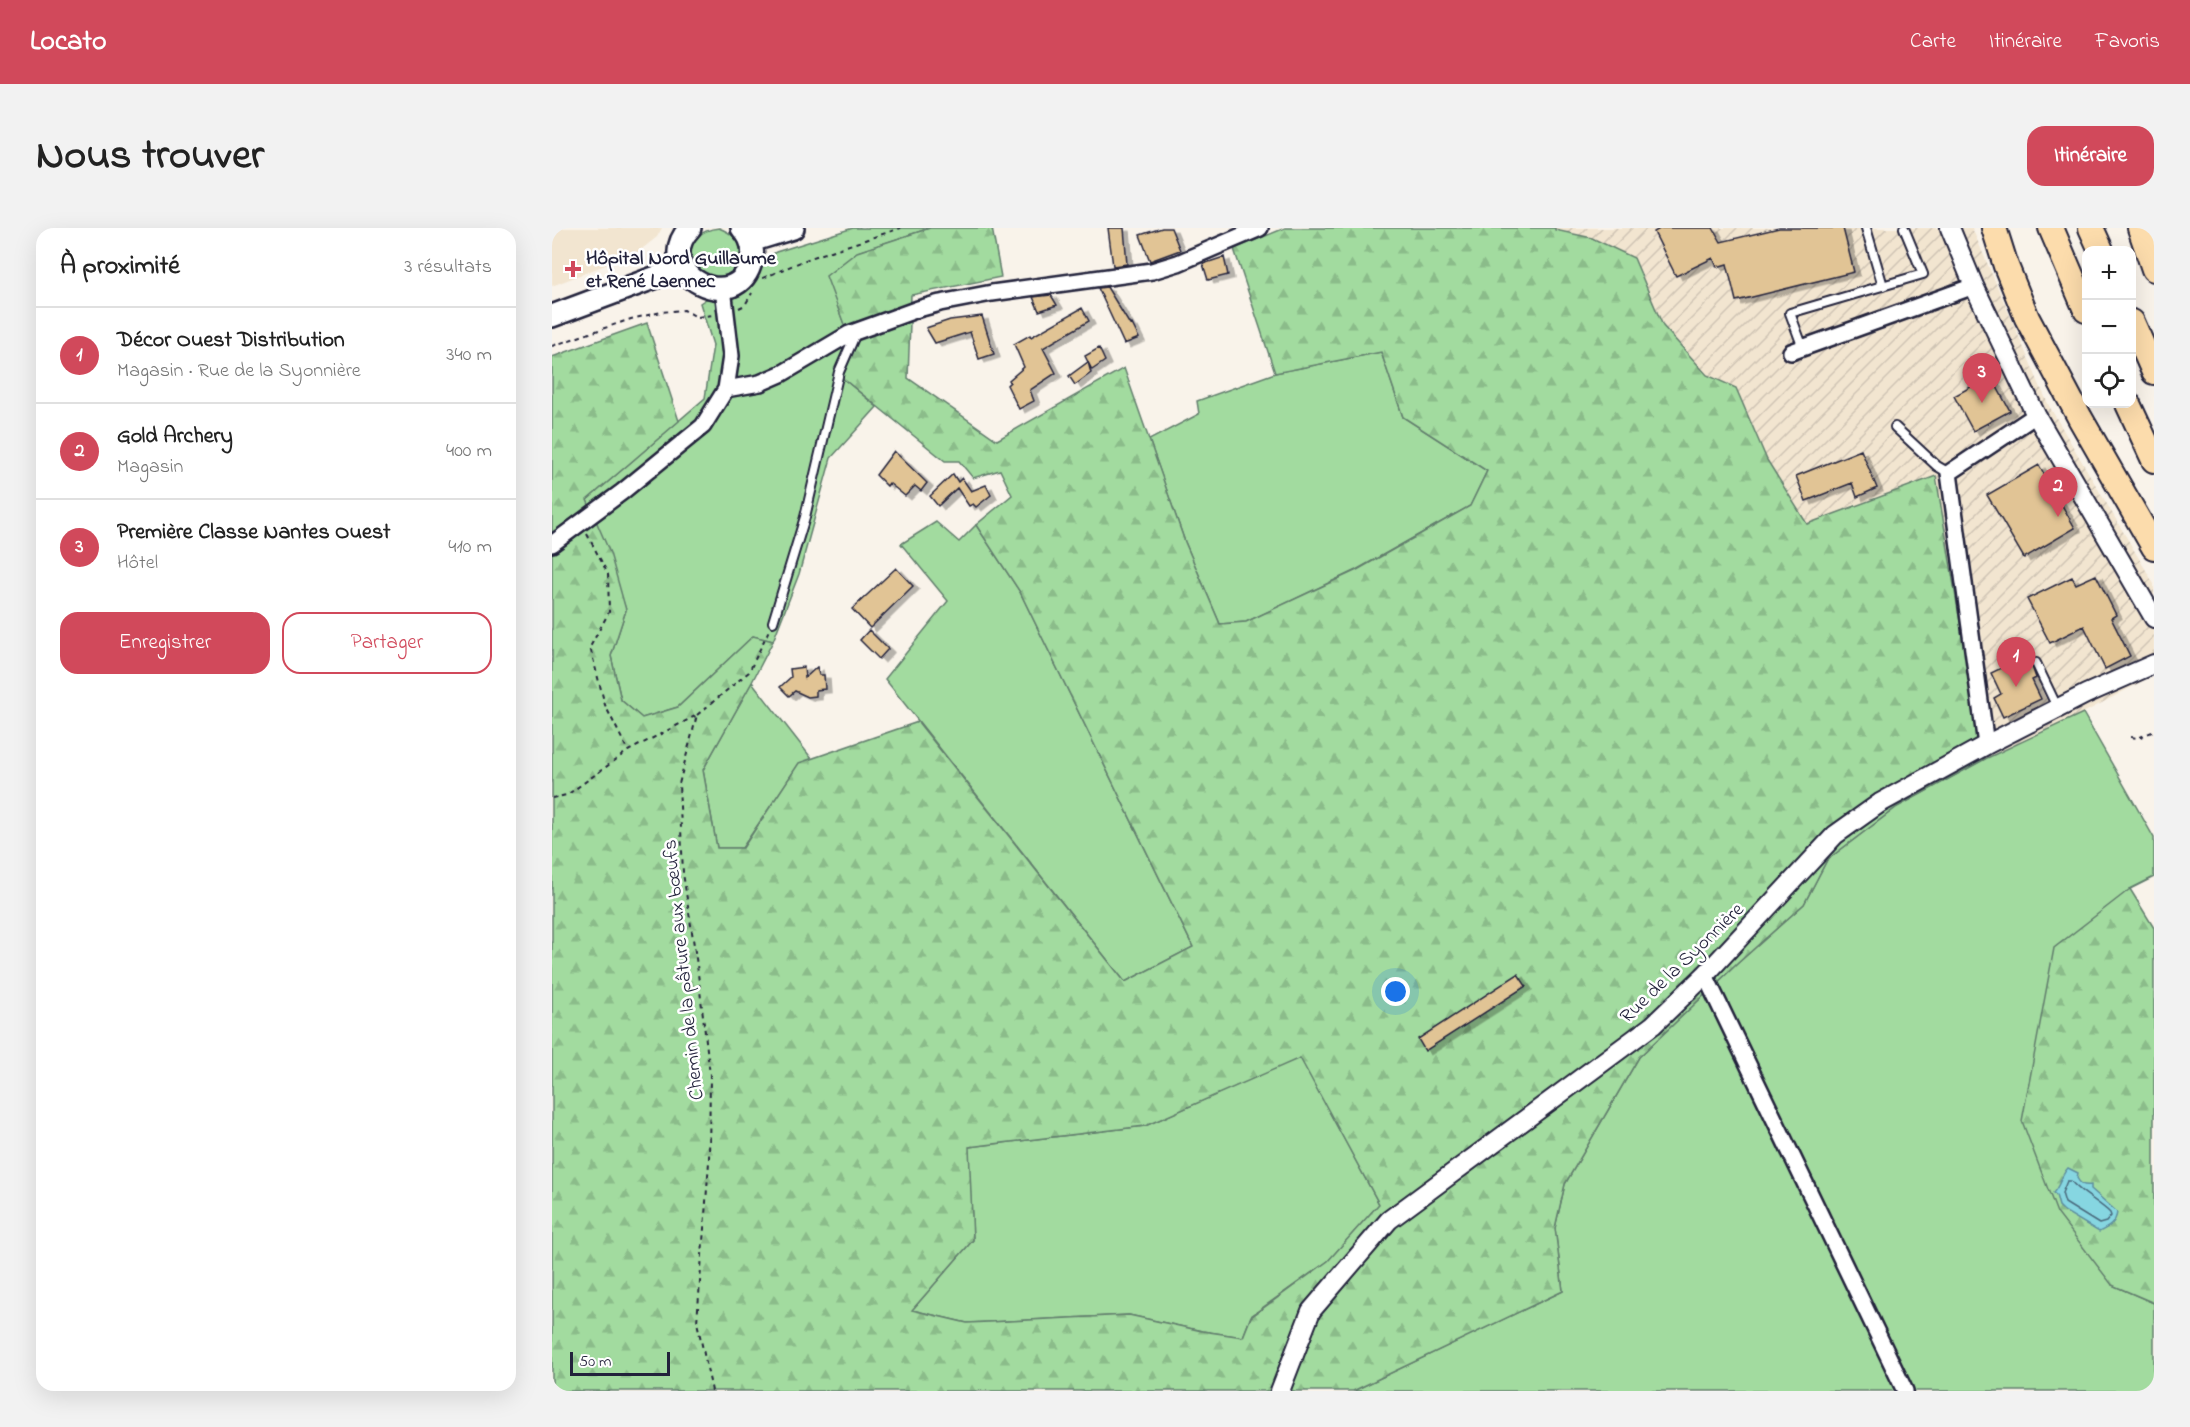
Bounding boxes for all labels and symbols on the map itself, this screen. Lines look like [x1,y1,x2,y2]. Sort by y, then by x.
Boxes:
place label: Hôpital Nord Guillaume et René Laennec [586,245,777,297]
marker: Hôpital Nord Guillaume et René Laennec [564,260,582,278]
pin: 3 [1962,354,2002,403]
pin: 2 [2038,468,2078,517]
pin: 1 [1996,638,2036,687]
street label: Chemin de la pâture aux bœufs [656,838,713,1101]
street label: Rue de la Syonnière [1614,897,1752,1031]
your location [1381,977,1410,1006]
scale bar [570,1349,670,1376]

